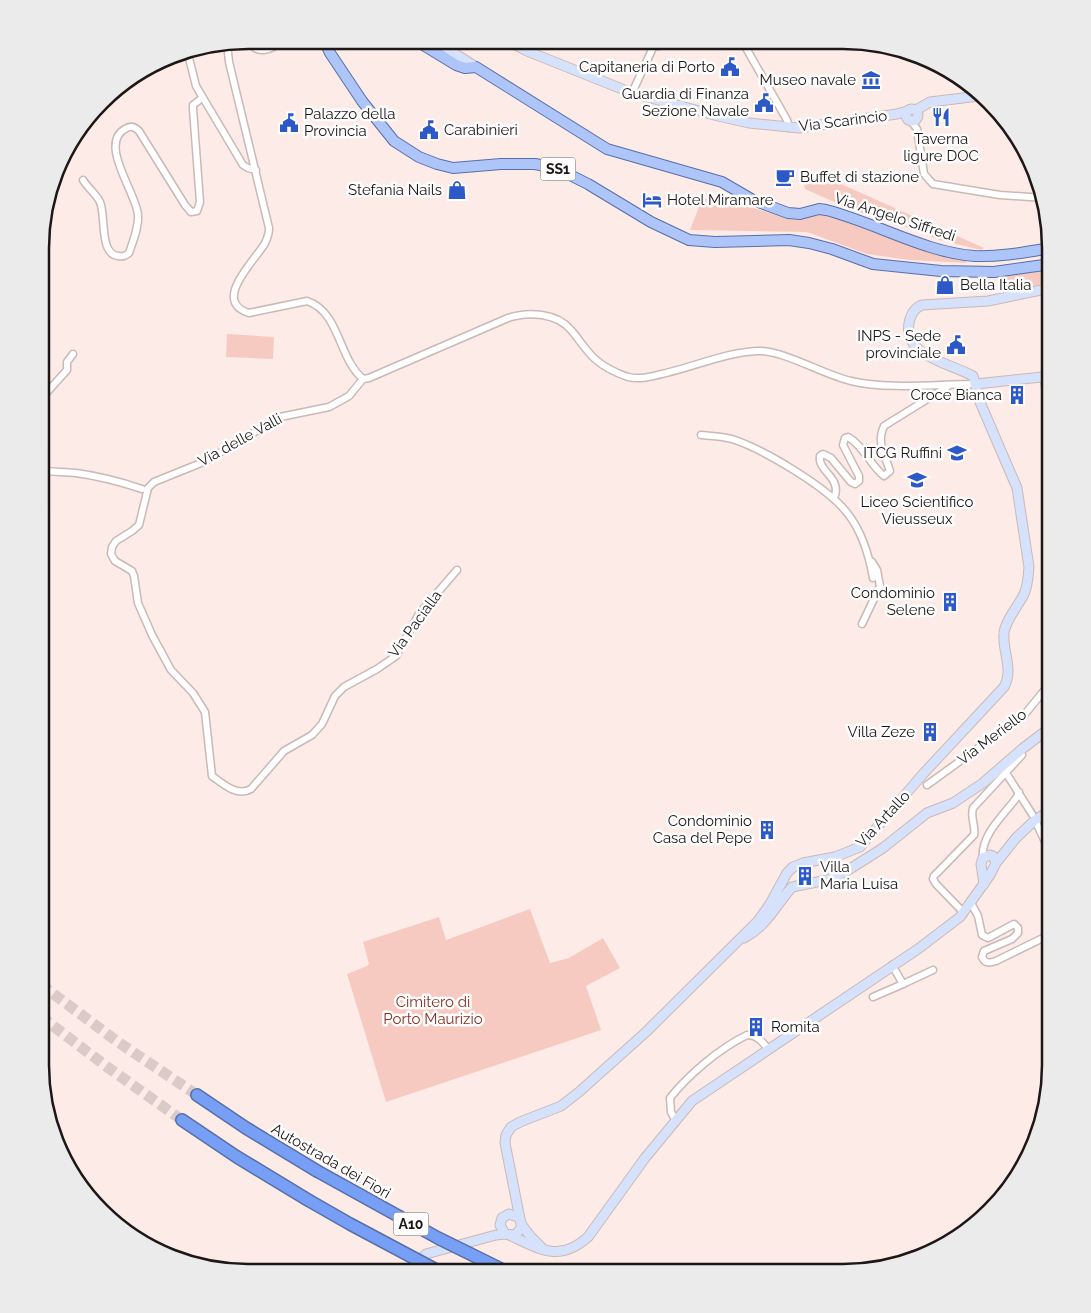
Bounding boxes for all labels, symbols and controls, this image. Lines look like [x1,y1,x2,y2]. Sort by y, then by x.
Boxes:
public building icon: Capitaneria di Porto [719,56,741,78]
place label: Capitaneria di Porto [579,58,715,76]
museum icon: Museo navale [860,69,882,91]
place label: Museo navale [760,71,856,89]
place label: Guardia di Finanza Sezione Navale [622,85,749,120]
public building icon: Guardia di Finanza Sezione Navale [753,92,775,114]
place label: Palazzo della Provincia [304,105,396,140]
restaurant icon: Taverna ligure DOC [930,106,952,128]
street label: Via Scarincio [798,107,888,135]
public building icon: Palazzo della Provincia [278,112,300,134]
public building icon: Carabinieri [418,119,440,141]
place label: Carabinieri [444,121,518,139]
place label: Taverna ligure DOC [903,130,979,165]
road number: SS1 [540,157,576,180]
cafe icon: Buffet di stazione [774,166,796,188]
place label: Buffet di stazione [800,168,919,186]
shop icon: Stefania Nails [446,179,468,201]
place label: Stefania Nails [348,181,442,199]
hotel icon: Hotel Miramare [641,189,663,211]
street label: Via Angelo Siffredi [832,189,958,245]
place label: Hotel Miramare [667,191,774,209]
shop icon: Bella Italia [934,274,956,296]
place label: Bella Italia [960,276,1031,294]
place label: INPS - Sede provinciale [857,327,941,362]
public building icon: INPS - Sede provinciale [945,334,967,356]
building icon: Croce Bianca [1006,384,1028,406]
place label: Croce Bianca [910,386,1002,404]
street label: Via delle Valli [195,410,285,470]
school or university icon: ITCG Ruffini [946,442,968,464]
place label: ITCG Ruffini [863,444,942,462]
school or university icon: Liceo Scientifico Vieusseux [906,469,928,491]
place label: Liceo Scientifico Vieusseux [861,493,973,528]
place label: Condominio Selene [851,584,935,619]
street label: Via Pacialla [385,587,445,661]
building icon: Condominio Selene [939,591,961,613]
street label: Via Meriello [954,705,1030,769]
building icon: Villa Zeze [919,721,941,743]
place label: Villa Zeze [847,723,915,741]
street label: Via Artallo [852,787,914,851]
place label: Condominio Casa del Pepe [653,812,752,847]
building icon: Condominio Casa del Pepe [756,819,778,841]
place label: Villa Maria Luisa [820,858,898,893]
building icon: Villa Maria Luisa [794,865,816,887]
park label: Cimitero di Porto Maurizio [383,993,483,1028]
building icon: Romita [745,1016,767,1038]
place label: Romita [771,1018,820,1036]
street label: Autostrada dei Fiori [268,1120,394,1202]
road number: A10 [394,1212,428,1236]

